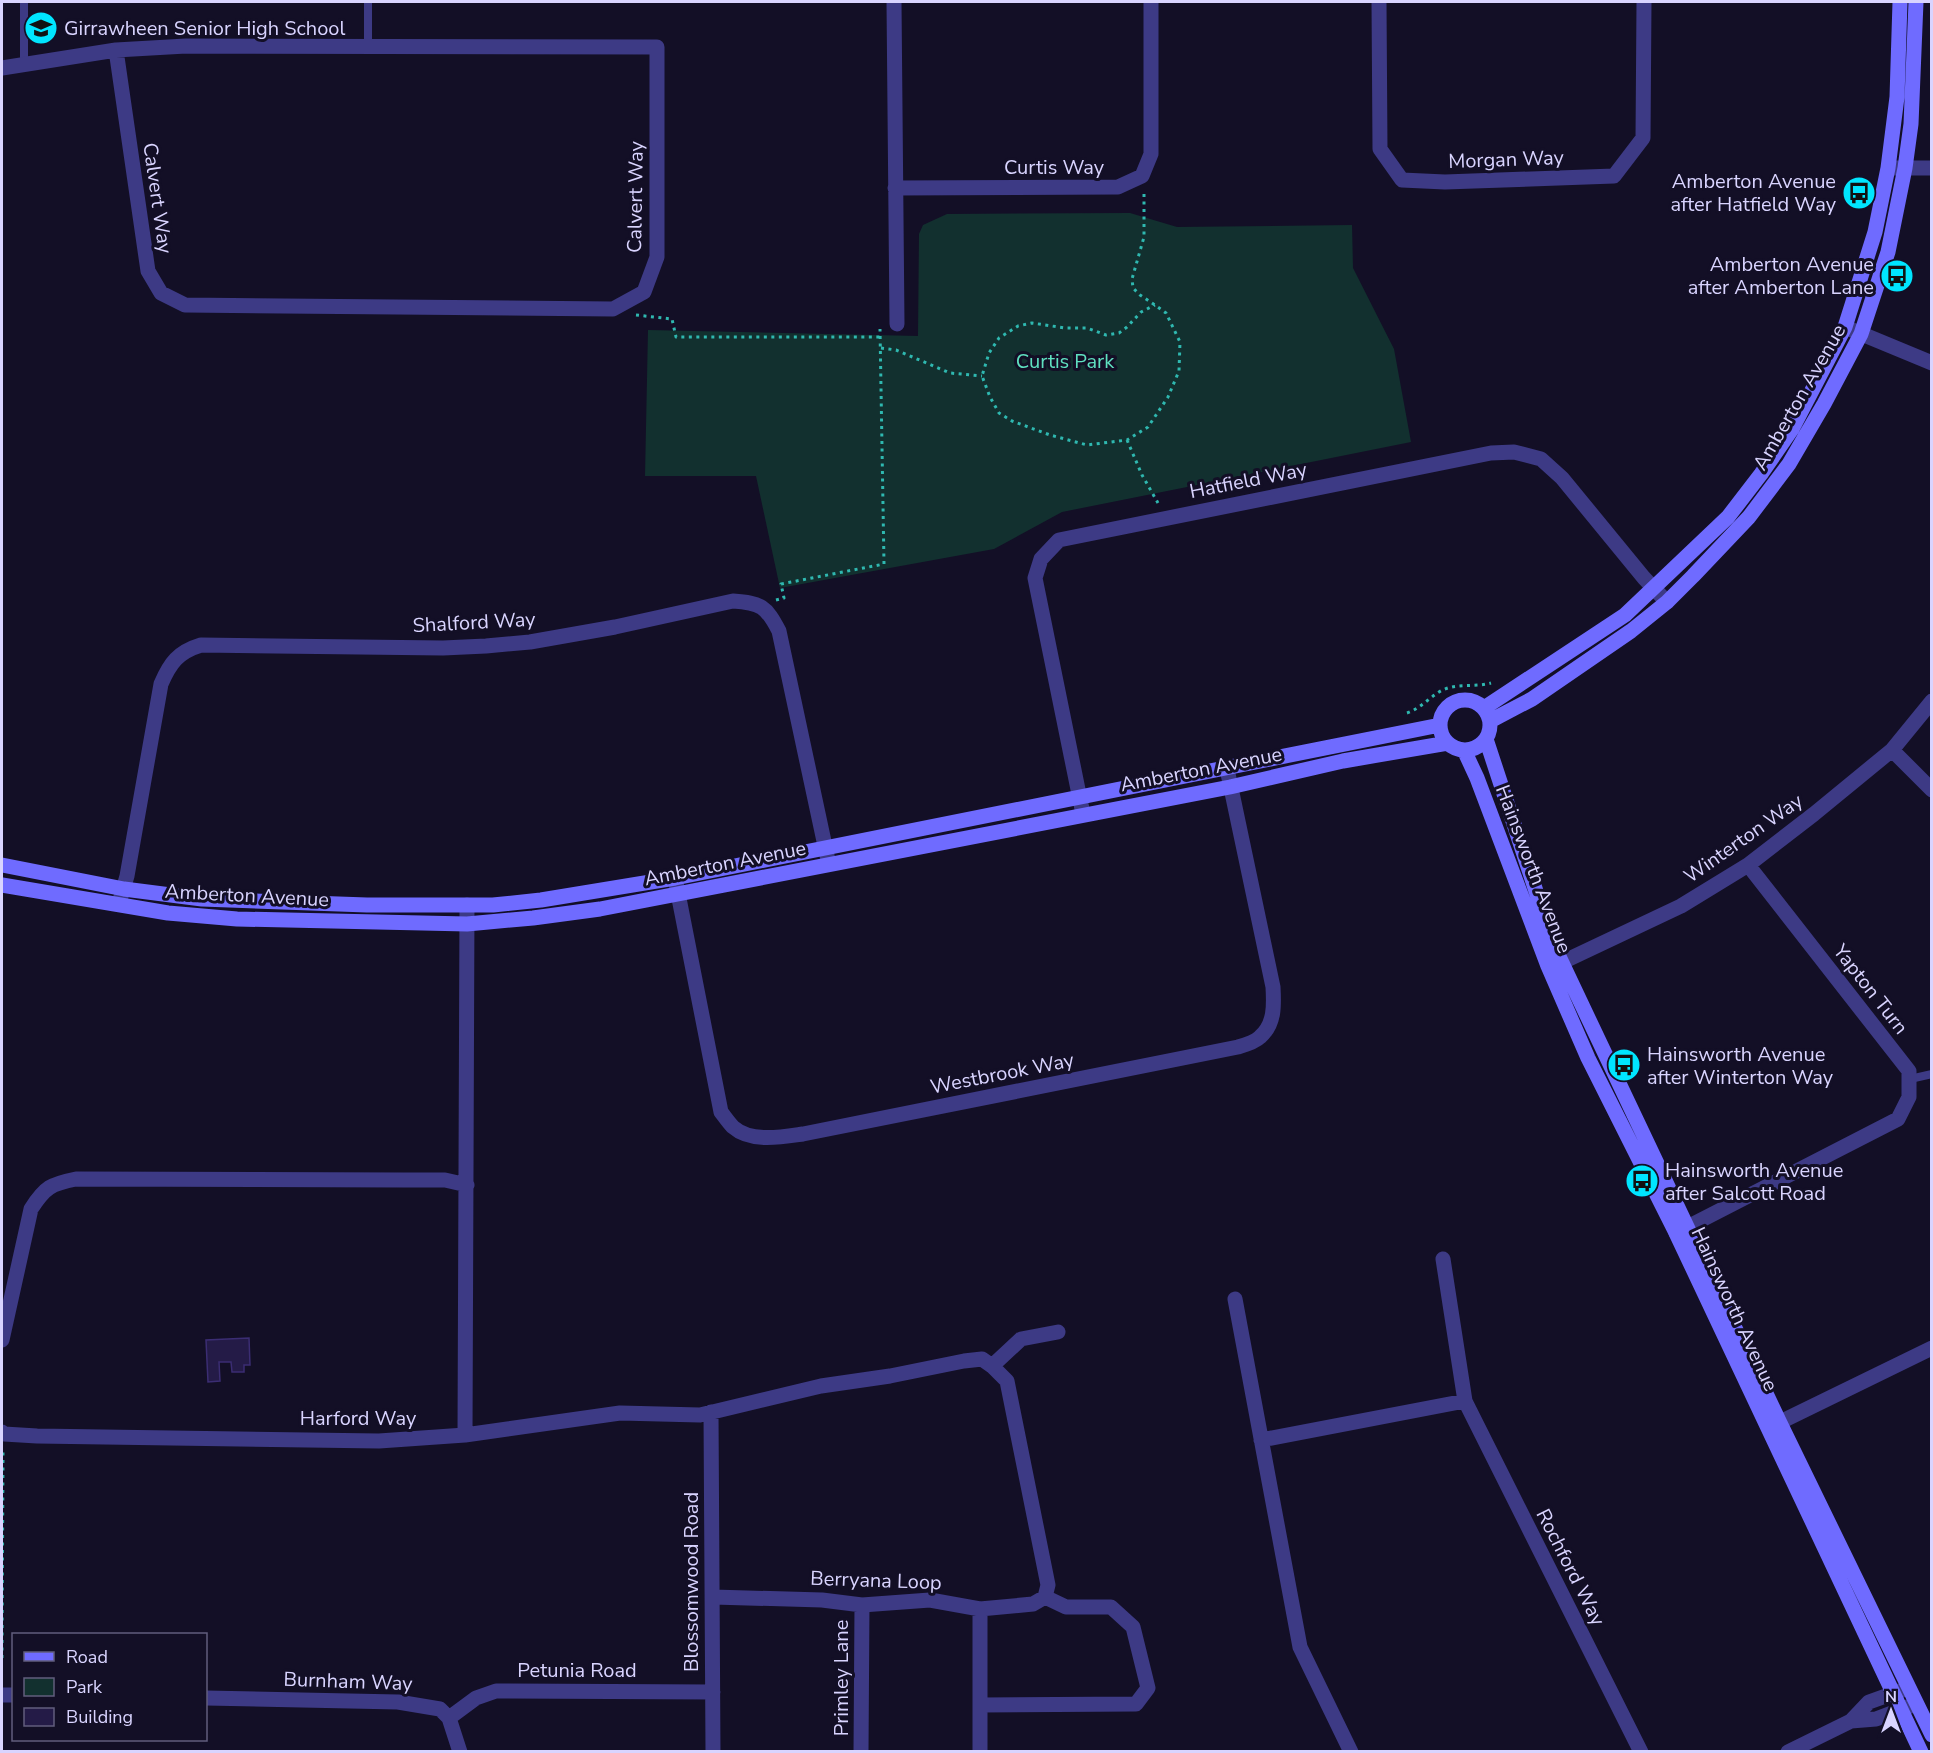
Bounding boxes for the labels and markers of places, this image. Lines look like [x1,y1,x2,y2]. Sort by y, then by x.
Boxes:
school or university icon: Girrawheen Senior High School [23,10,59,46]
place label: Girrawheen Senior High School [64,15,345,42]
place label: Amberton Avenue after Hatfield Way [1670,168,1837,218]
bus stop icon: Amberton Avenue after Hatfield Way [1841,175,1877,211]
place label: Amberton Avenue after Amberton Lane [1688,251,1874,301]
bus stop icon: Amberton Avenue after Amberton Lane [1879,258,1915,294]
place label: Hainsworth Avenue after Winterton Way [1647,1041,1834,1091]
bus stop icon: Hainsworth Avenue after Winterton Way [1606,1047,1642,1083]
place label: Hainsworth Avenue after Salcott Road [1665,1157,1843,1207]
bus stop icon: Hainsworth Avenue after Salcott Road [1624,1163,1660,1199]

